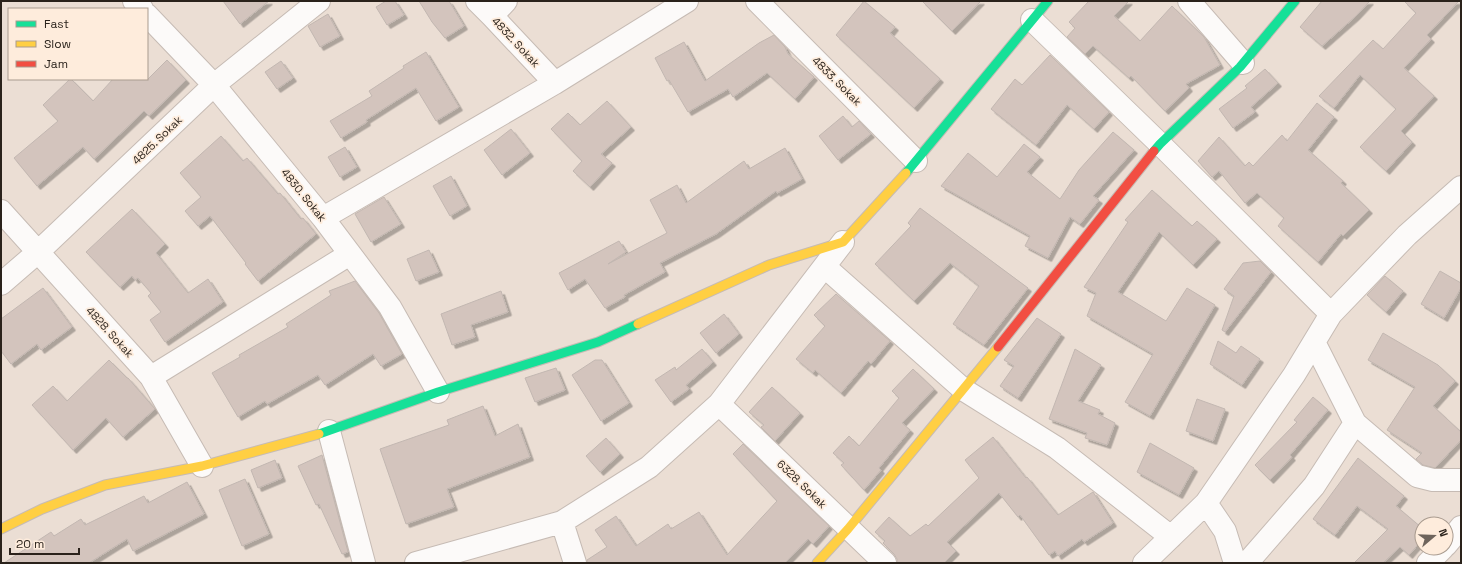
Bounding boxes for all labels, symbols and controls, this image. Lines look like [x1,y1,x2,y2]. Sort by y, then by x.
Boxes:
legend [8,8,148,80]
street label: 4832. Sokak [489,14,543,70]
text: Fast [44,16,69,32]
text: Slow [44,36,71,52]
street label: 4833. Sokak [809,53,865,109]
text: Jam [44,56,68,72]
street label: 4825. Sokak [129,113,185,167]
street label: 4830. Sokak [278,166,330,224]
street label: 4828. Sokak [83,304,137,361]
street label: 6328. Sokak [774,457,830,511]
north arrow [1414,516,1454,556]
text: N [1436,527,1451,539]
scale bar [10,530,79,556]
text: 20 m [16,536,44,552]

